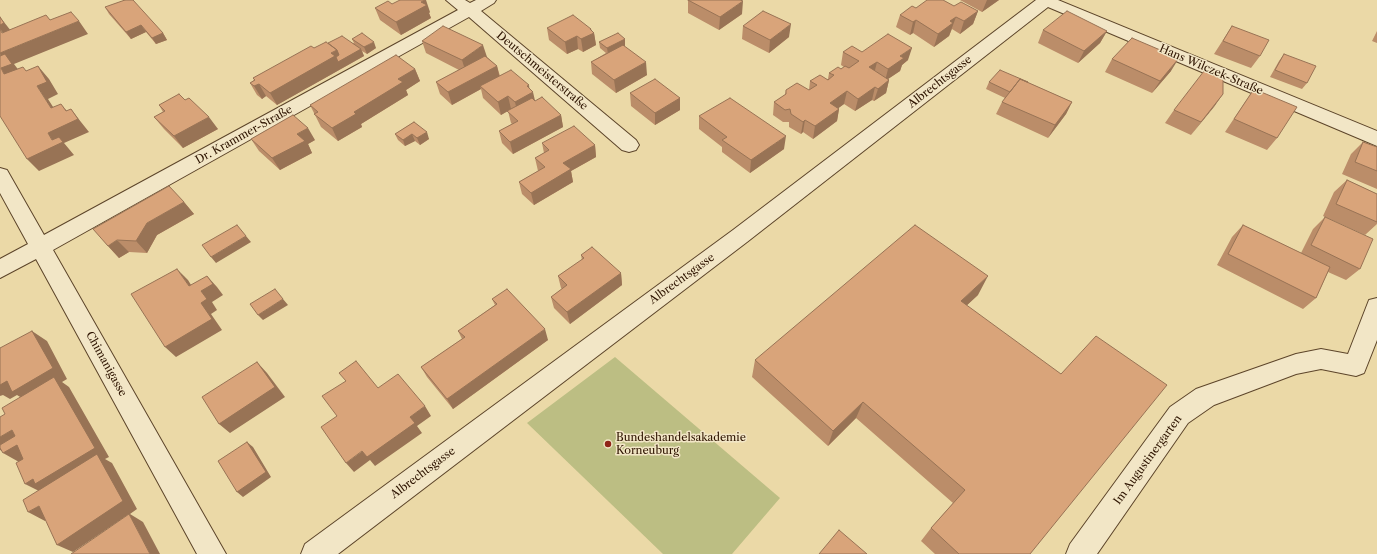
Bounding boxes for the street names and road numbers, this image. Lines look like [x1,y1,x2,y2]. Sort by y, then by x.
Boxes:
street label: Deutschmeisterstraße [494,29,590,113]
street label: Hans Wilczek-Straße [1157,42,1265,98]
street label: Albrechtsgasse [905,53,975,111]
street label: Dr. Krammer-Straße [193,103,295,167]
street label: Albrechtsgasse [647,251,717,307]
street label: Chimanigasse [83,329,129,399]
street label: Im Augustinergarten [1111,413,1185,507]
street label: Albrechtsgasse [388,444,458,502]

